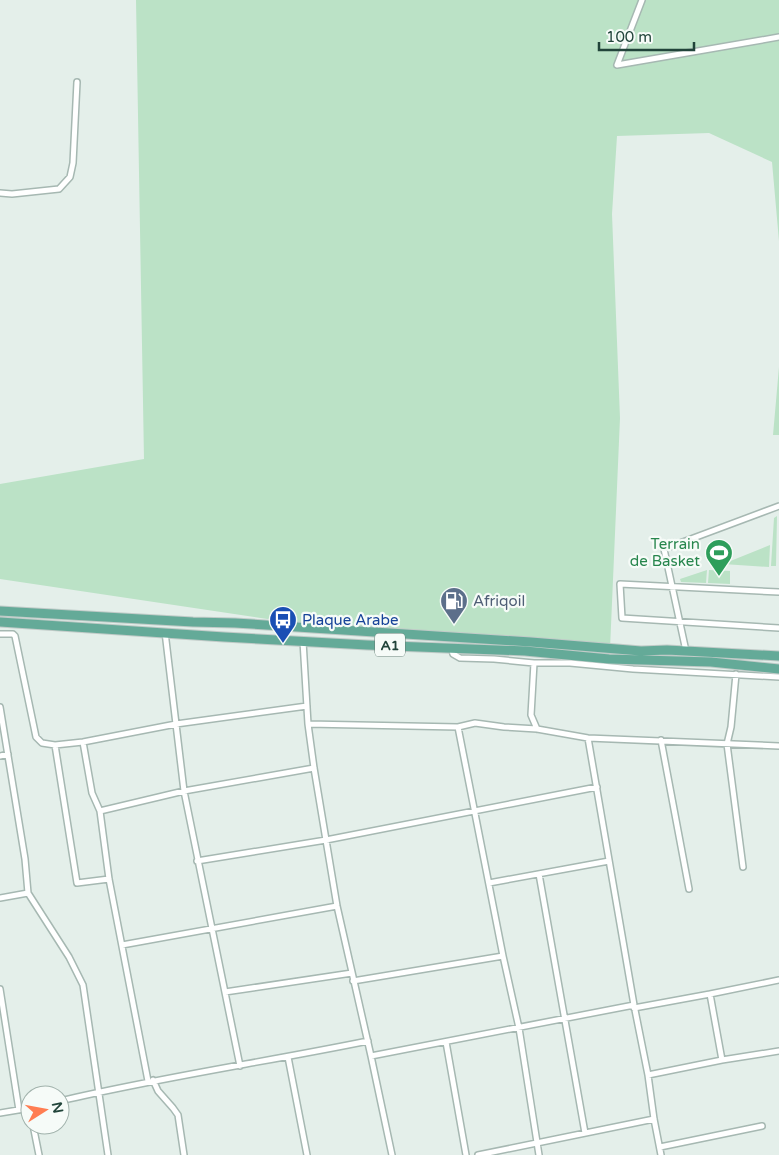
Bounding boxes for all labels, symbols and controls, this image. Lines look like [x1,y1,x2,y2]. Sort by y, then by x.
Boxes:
scale bar [599,20,694,52]
text: 100 m [606,28,652,46]
place label: Terrain de Basket [630,535,700,570]
sports icon: Terrain de Basket [704,538,734,577]
fuel station icon: Afriqoil [439,586,469,625]
place label: Afriqoil [473,592,525,610]
bus stop icon: Plaque Arabe [268,605,298,644]
place label: Plaque Arabe [302,611,398,629]
road number: A1 [375,634,405,656]
north arrow [20,1085,70,1135]
text: N [48,1100,67,1115]

